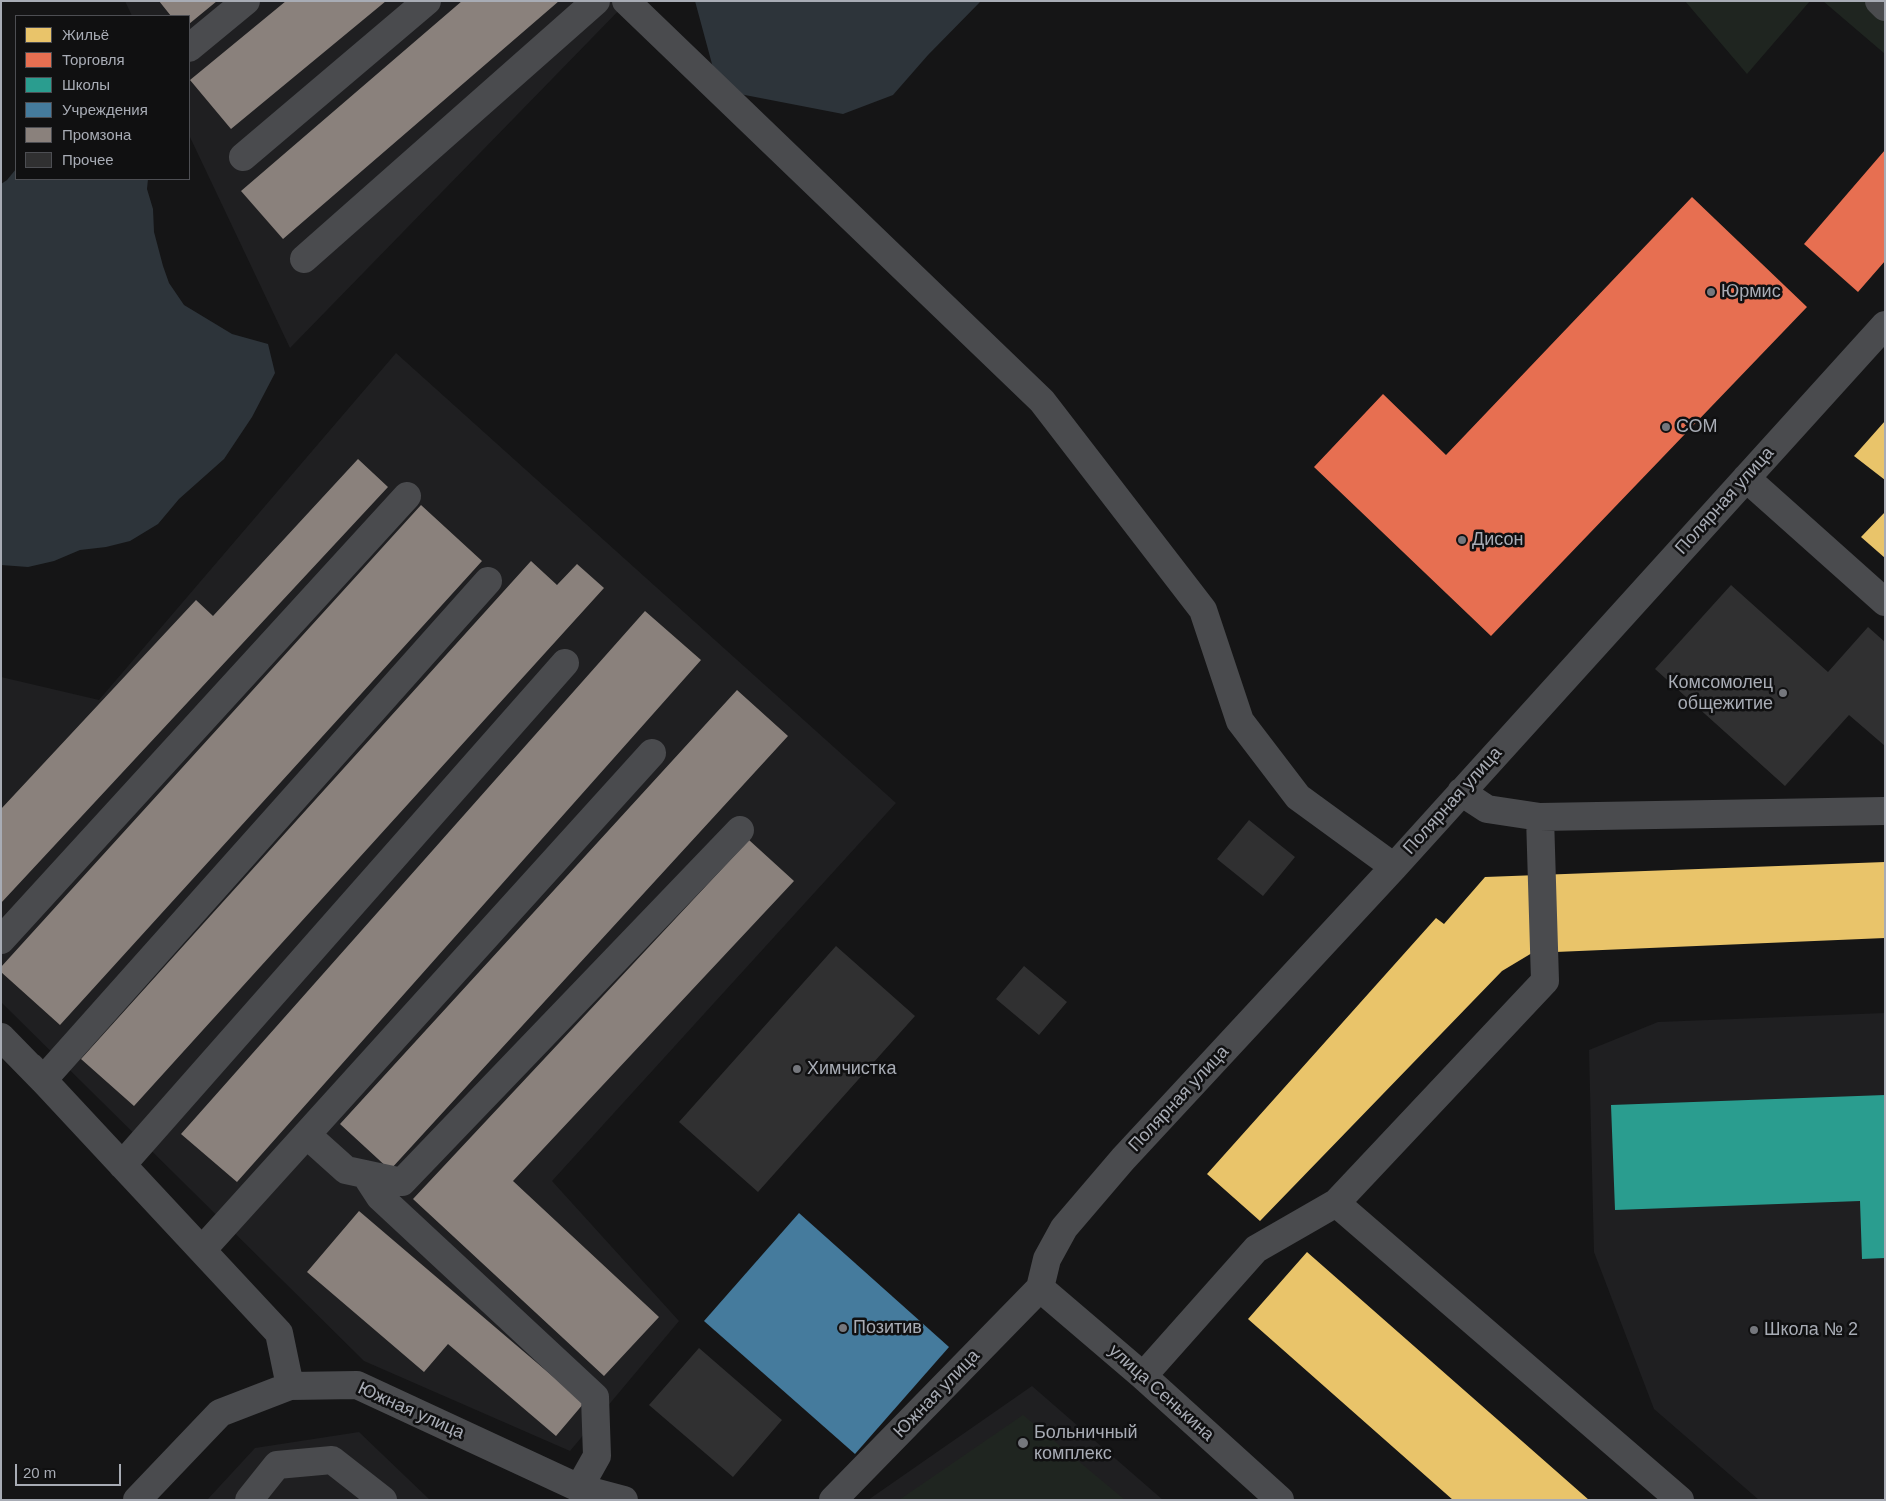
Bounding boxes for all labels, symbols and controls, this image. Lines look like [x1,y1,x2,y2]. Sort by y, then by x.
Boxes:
legend [15,15,190,180]
text: Жильё [62,26,109,43]
text: Торговля [62,51,125,68]
text: Школы [62,76,110,93]
text: Учреждения [62,101,148,118]
text: Промзона [62,126,131,143]
text: Прочее [62,151,114,168]
place label: Юрмис [1721,281,1781,303]
marker: Юрмис [1705,286,1717,298]
place label: СОМ [1676,416,1718,438]
marker: СОМ [1660,421,1672,433]
street label: Полярная улица [1671,443,1779,559]
place label: Дисон [1472,529,1523,551]
marker: Дисон [1456,534,1468,546]
place label: Комсомолец общежитие [1668,672,1773,714]
marker: Комсомолец общежитие [1777,687,1789,699]
street label: Полярная улица [1399,743,1507,859]
street label: Полярная улица [1124,1042,1234,1156]
place label: Химчистка [807,1058,896,1080]
marker: Химчистка [791,1063,803,1075]
place label: Позитив [853,1317,922,1339]
place label: Школа № 2 [1764,1319,1858,1341]
marker: Позитив [837,1322,849,1334]
marker: Школа № 2 [1748,1324,1760,1336]
street label: улица Сенькина [1104,1340,1218,1446]
street label: Южная улица [889,1345,985,1443]
street label: Южная улица [354,1378,468,1444]
place label: Больничный комплекс [1034,1422,1138,1465]
marker: Больничный комплекс [1016,1436,1030,1450]
scale bar [18,1454,124,1486]
text: 20 m [23,1464,56,1481]

